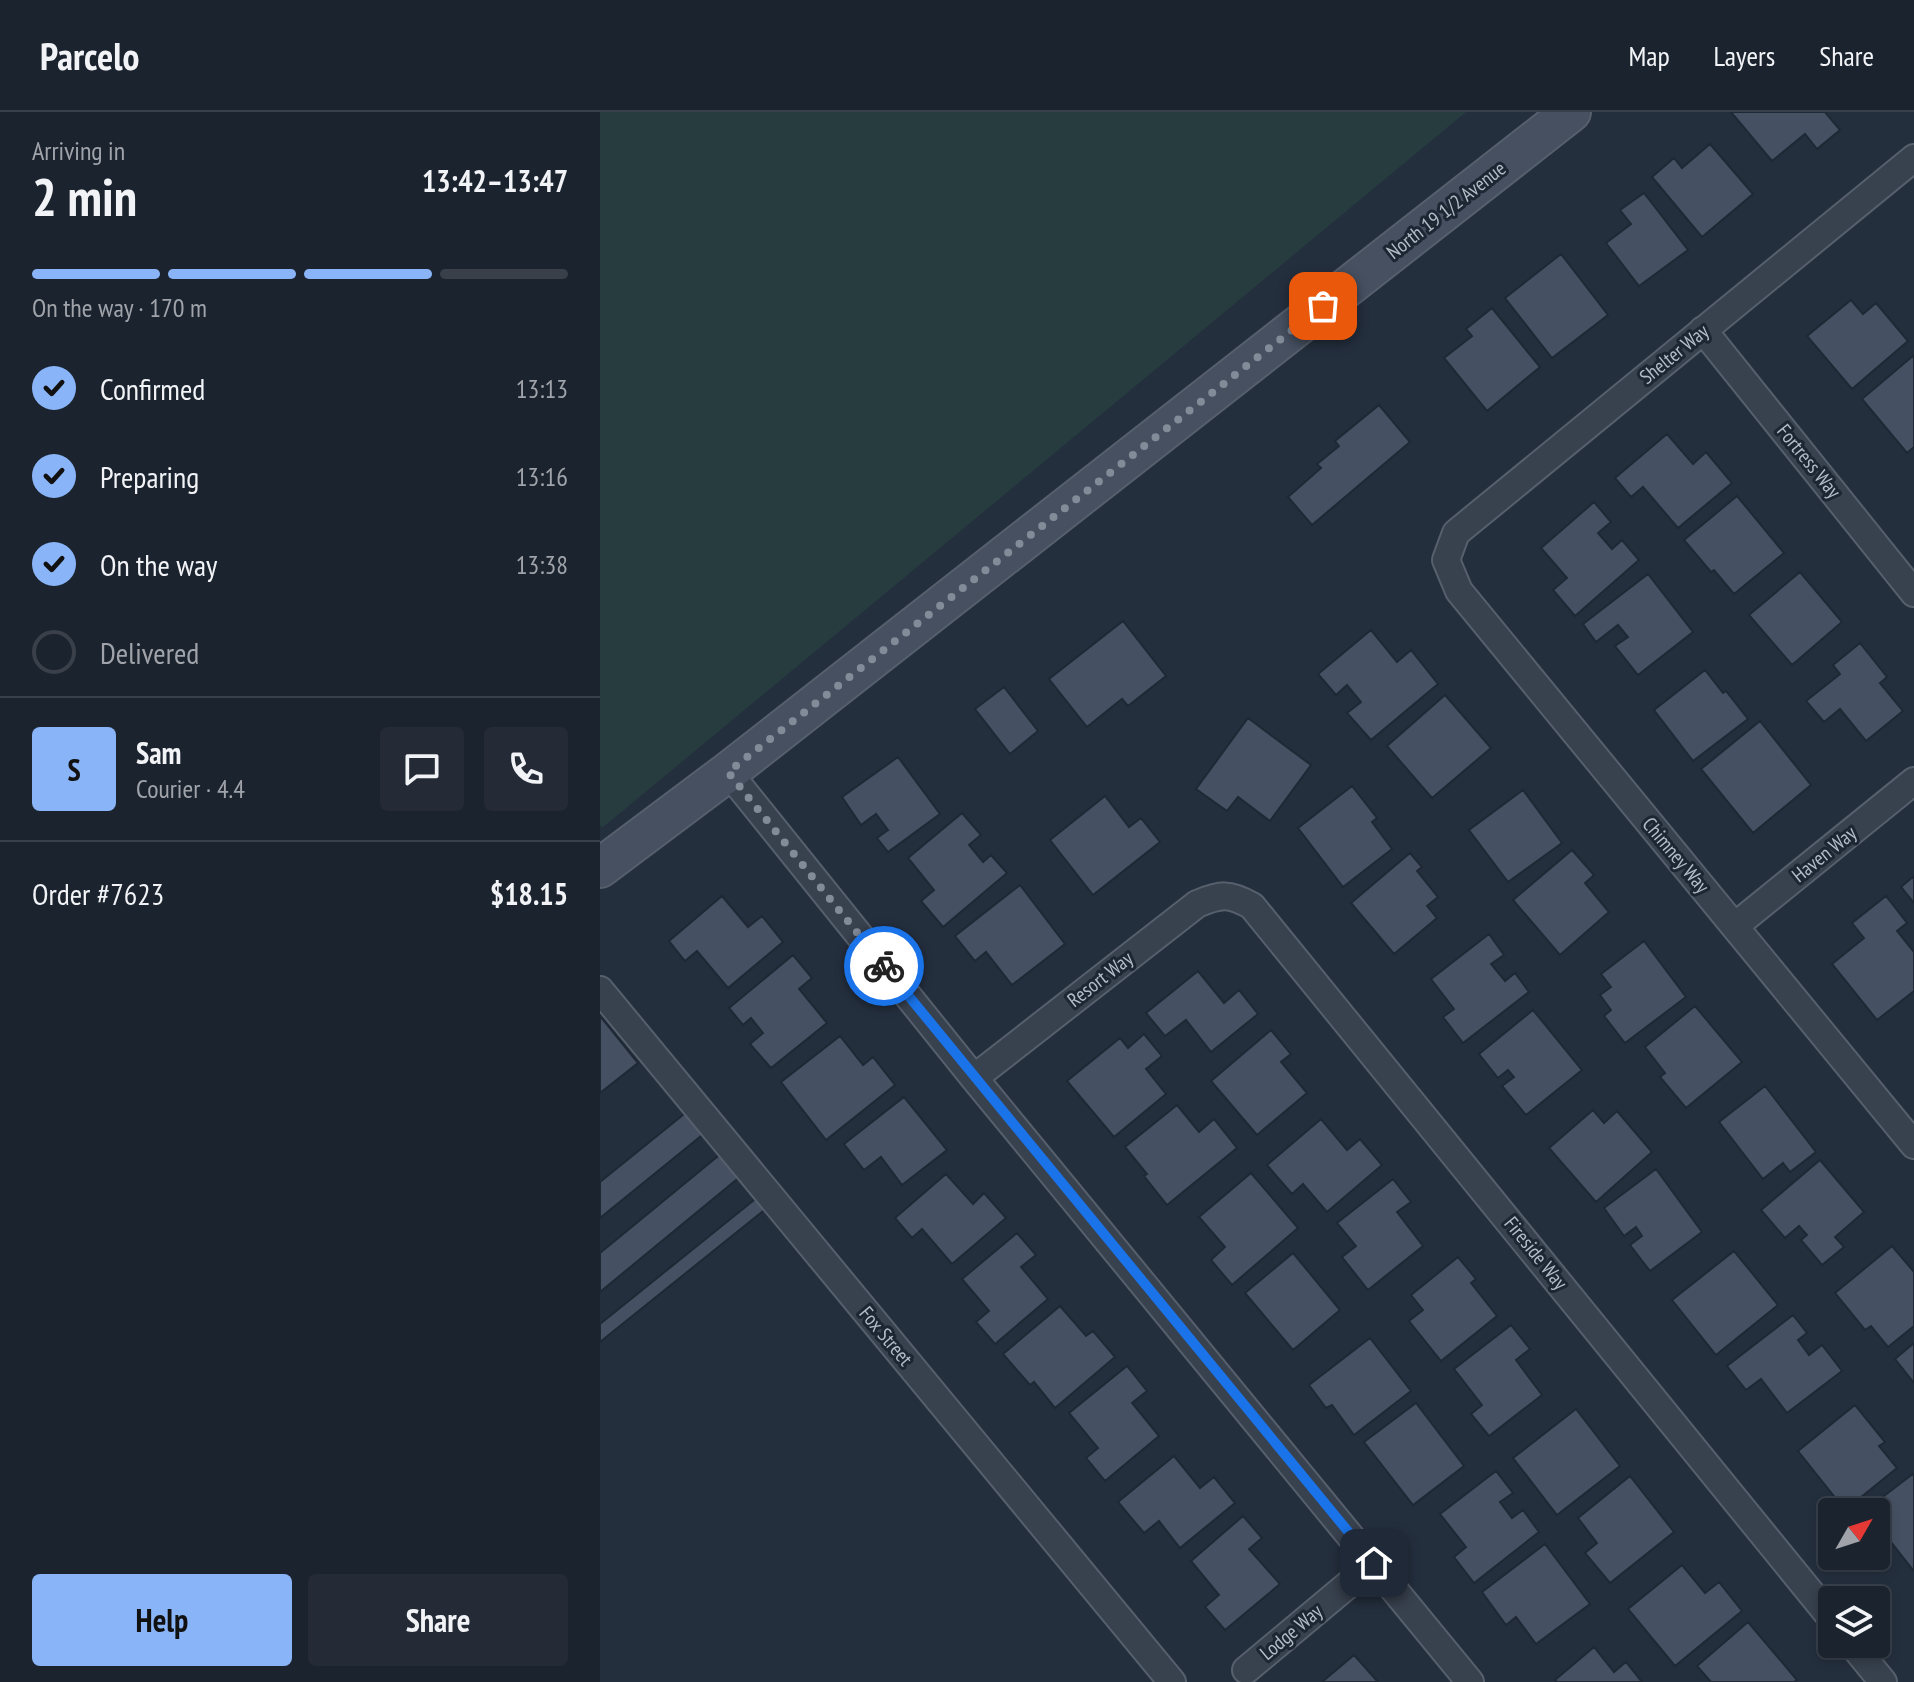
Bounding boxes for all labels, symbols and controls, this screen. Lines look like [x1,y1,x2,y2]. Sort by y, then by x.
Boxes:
text: Parcelo [40,31,139,80]
text: Map [1628,37,1670,74]
text: Layers [1714,37,1775,74]
text: Share [1819,37,1874,74]
text: Arriving in [32,134,125,167]
street label: North 19 1/2 Avenue [1381,155,1511,265]
text: 13:42–13:47 [422,161,568,200]
text: 2 min [32,163,137,230]
pin [1289,272,1357,340]
icon: bag [1301,284,1345,328]
text: On the way · 170 m [32,291,207,324]
street label: Shelter Way [1634,318,1714,390]
icon: check [32,366,76,410]
text: Confirmed [100,369,205,408]
text: 13:13 [516,372,568,405]
street label: Fortress Way [1771,419,1847,504]
icon: check [32,454,76,498]
text: Preparing [100,457,199,496]
text: 13:16 [516,460,568,493]
icon: check [32,542,76,586]
text: On the way [100,545,217,584]
text: 13:38 [516,548,568,581]
text: Delivered [100,633,199,672]
button: chat [380,727,464,811]
button: phone [484,727,568,811]
text: Sam [136,733,181,772]
text: S [67,750,81,789]
text: Courier · 4.4 [136,772,245,805]
street label: Chimney Way [1637,812,1716,899]
street label: Haven Way [1786,820,1862,888]
text: Order #7623 [32,874,164,913]
text: $18.15 [490,874,568,913]
courier [844,926,924,1006]
icon: bike [862,944,906,988]
street label: Resort Way [1062,945,1138,1013]
street label: Fireside Way [1499,1211,1574,1295]
street label: Fox Street [854,1301,919,1372]
north arrow [1818,1498,1890,1570]
map controls [1818,1498,1890,1658]
pin [1340,1529,1408,1597]
icon: home [1352,1541,1396,1585]
button: Help [32,1574,292,1666]
button: Share [308,1574,568,1666]
button: layers [1818,1586,1890,1658]
street label: Lodge Way [1254,1598,1328,1666]

